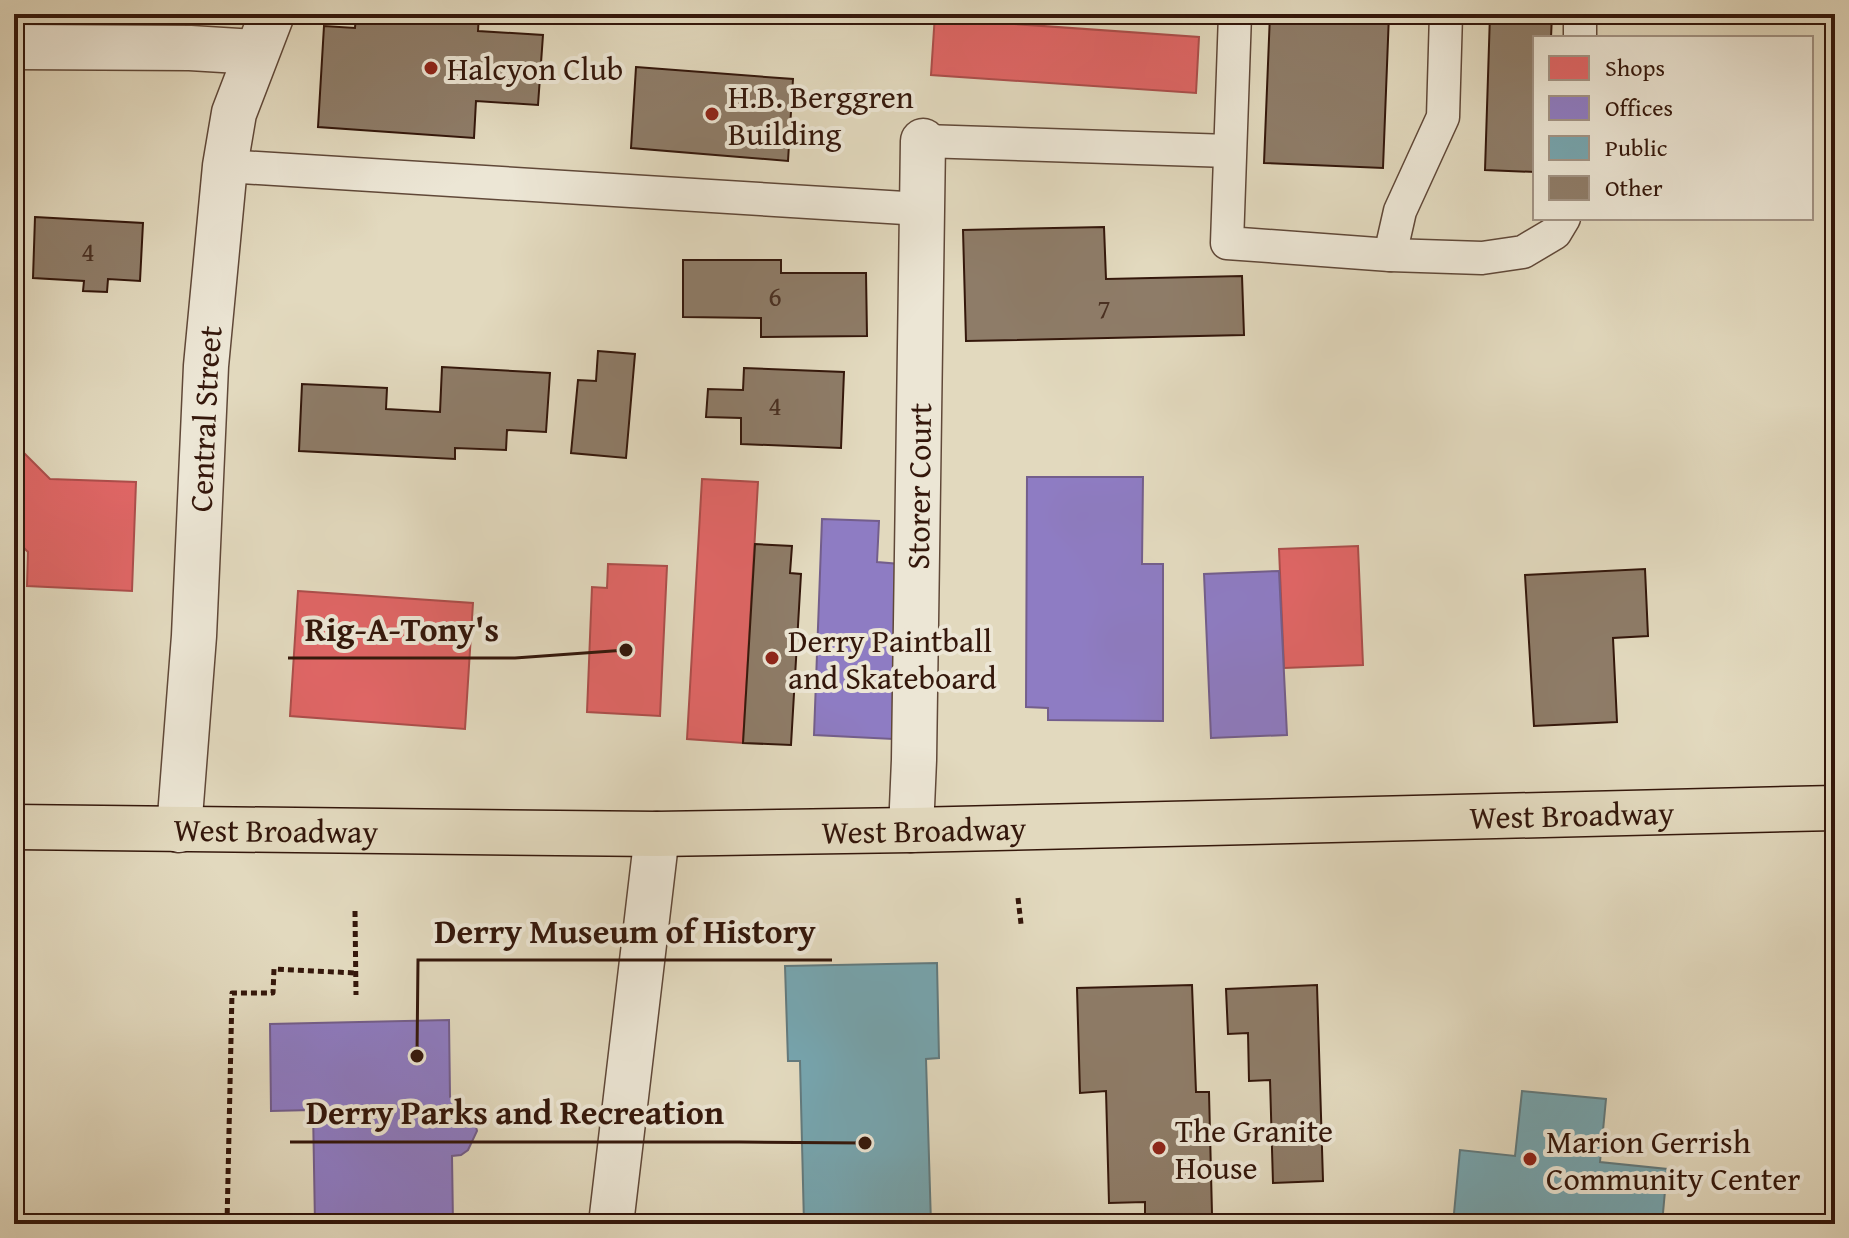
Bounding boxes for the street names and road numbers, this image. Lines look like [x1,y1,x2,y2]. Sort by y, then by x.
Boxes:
street label: Central Street [176,323,233,513]
street label: Storer Court [893,402,943,570]
street label: West Broadway [1469,788,1675,840]
street label: West Broadway [821,804,1027,855]
street label: West Broadway [173,805,379,854]

